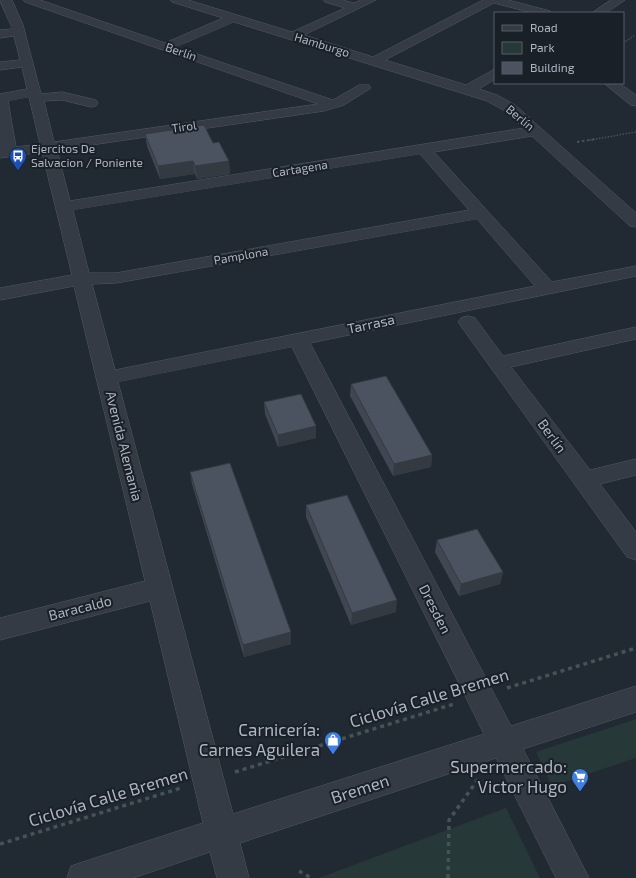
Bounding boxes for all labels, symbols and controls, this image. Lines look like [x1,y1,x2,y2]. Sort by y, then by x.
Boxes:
legend [494,12,624,84]
text: Road [530,20,558,34]
street label: Hamburgo [293,29,352,59]
street label: Berlín [164,39,199,63]
text: Park [530,40,555,54]
text: Building [530,60,575,74]
street label: Berlín [504,102,537,133]
street label: Tirol [171,117,198,135]
place label: Ejercitos De Salvacion / Poniente [31,141,143,169]
bus stop icon: Ejercitos De Salvacion / Poniente [8,146,28,171]
street label: Cartagena [271,157,329,179]
street label: Pamplona [213,243,269,267]
street label: Tarrasa [346,310,396,337]
street label: Avenida Alemania [103,389,146,503]
street label: Berlín [534,416,570,456]
street label: Dresden [416,581,455,636]
street label: Baracaldo [47,591,113,624]
street label: Ciclovía Calle Bremen [347,663,511,731]
place label: Carnicería: Carnes Aguilera [199,719,320,760]
shop icon: Carnicería: Carnes Aguilera [323,730,343,755]
place label: Supermercado: Victor Hugo [450,756,567,797]
street label: Ciclovía Calle Bremen [26,762,190,830]
supermarket icon: Supermercado: Victor Hugo [570,767,590,792]
street label: Bremen [328,769,391,807]

